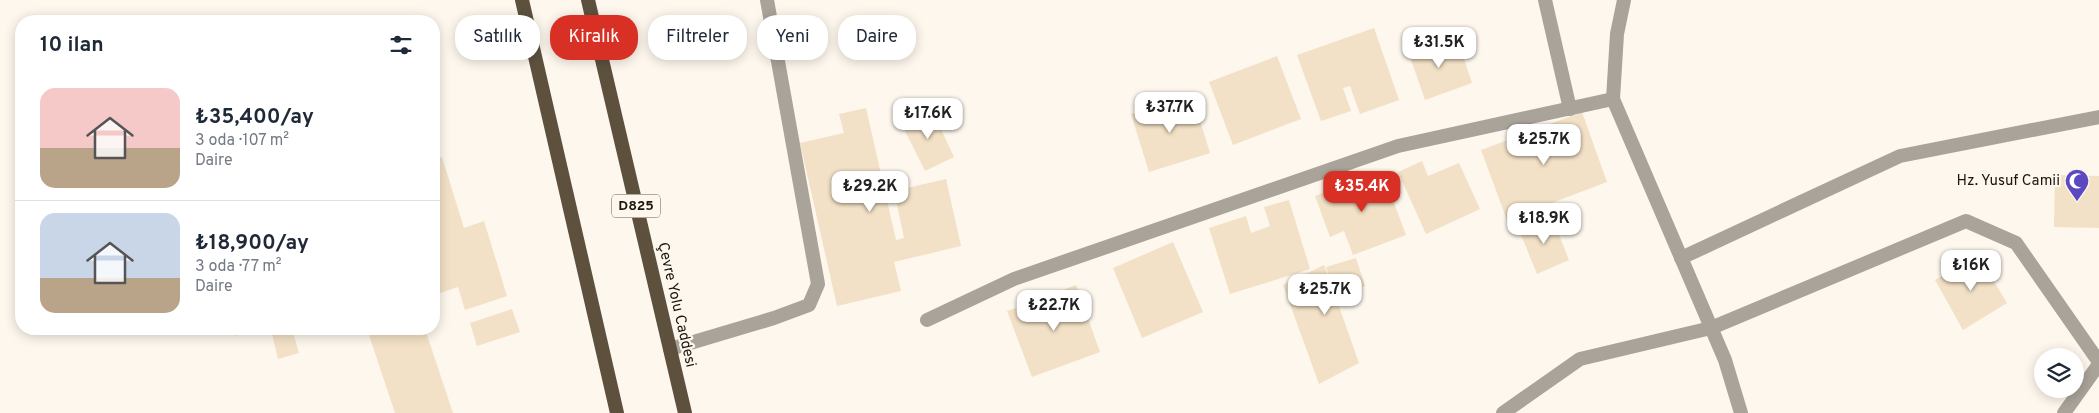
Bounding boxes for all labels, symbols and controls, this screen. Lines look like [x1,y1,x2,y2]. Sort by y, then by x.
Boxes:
chip: Satılık [455,15,540,60]
chip: Kiralık [550,15,638,60]
chip: Filtreler [648,15,747,60]
chip: Yeni [757,15,828,60]
chip: Daire [838,15,916,60]
pin: ₺31.5K [1398,27,1480,69]
icon: filters [387,31,415,59]
text: 10 ilan [40,32,104,59]
text: ₺31.5K [1413,33,1465,53]
pin: ₺37.7K [1129,92,1211,134]
pin: ₺17.6K [887,98,969,140]
text: ₺37.7K [1146,98,1194,118]
text: ₺35,400/ay [195,104,314,131]
text: ₺17.6K [904,104,952,124]
icon: home [80,108,140,168]
pin: ₺25.7K [1503,124,1585,166]
text: ₺25.7K [1518,130,1570,150]
text: 3 oda · 107 m² [195,131,289,151]
text: Daire [195,151,233,171]
mosque icon: Hz. Yusuf Camii [2064,168,2090,202]
pin: ₺29.2K [829,170,911,213]
pin: ₺35.4K [1321,170,1403,213]
place label: Hz. Yusuf Camii [1957,172,2060,191]
text: ₺29.2K [842,177,898,197]
text: ₺35.4K [1334,177,1390,197]
road number: D825 [612,195,660,218]
pin: ₺18.9K [1503,202,1585,245]
text: ₺18.9K [1518,209,1570,229]
text: ₺18,900/ay [195,230,309,257]
icon: home [80,233,140,293]
street label: Çevre Yolu Caddesi [652,241,700,369]
pin: ₺16K [1941,250,2001,292]
text: ₺16K [1952,256,1990,276]
text: 3 oda · 77 m² [195,257,282,277]
pin: ₺25.7K [1284,274,1366,316]
text: Daire [195,277,233,297]
text: ₺25.7K [1299,280,1351,300]
pin: ₺22.7K [1013,290,1095,332]
text: ₺22.7K [1028,296,1080,316]
map controls [2034,348,2084,398]
button: layers [2034,348,2084,398]

